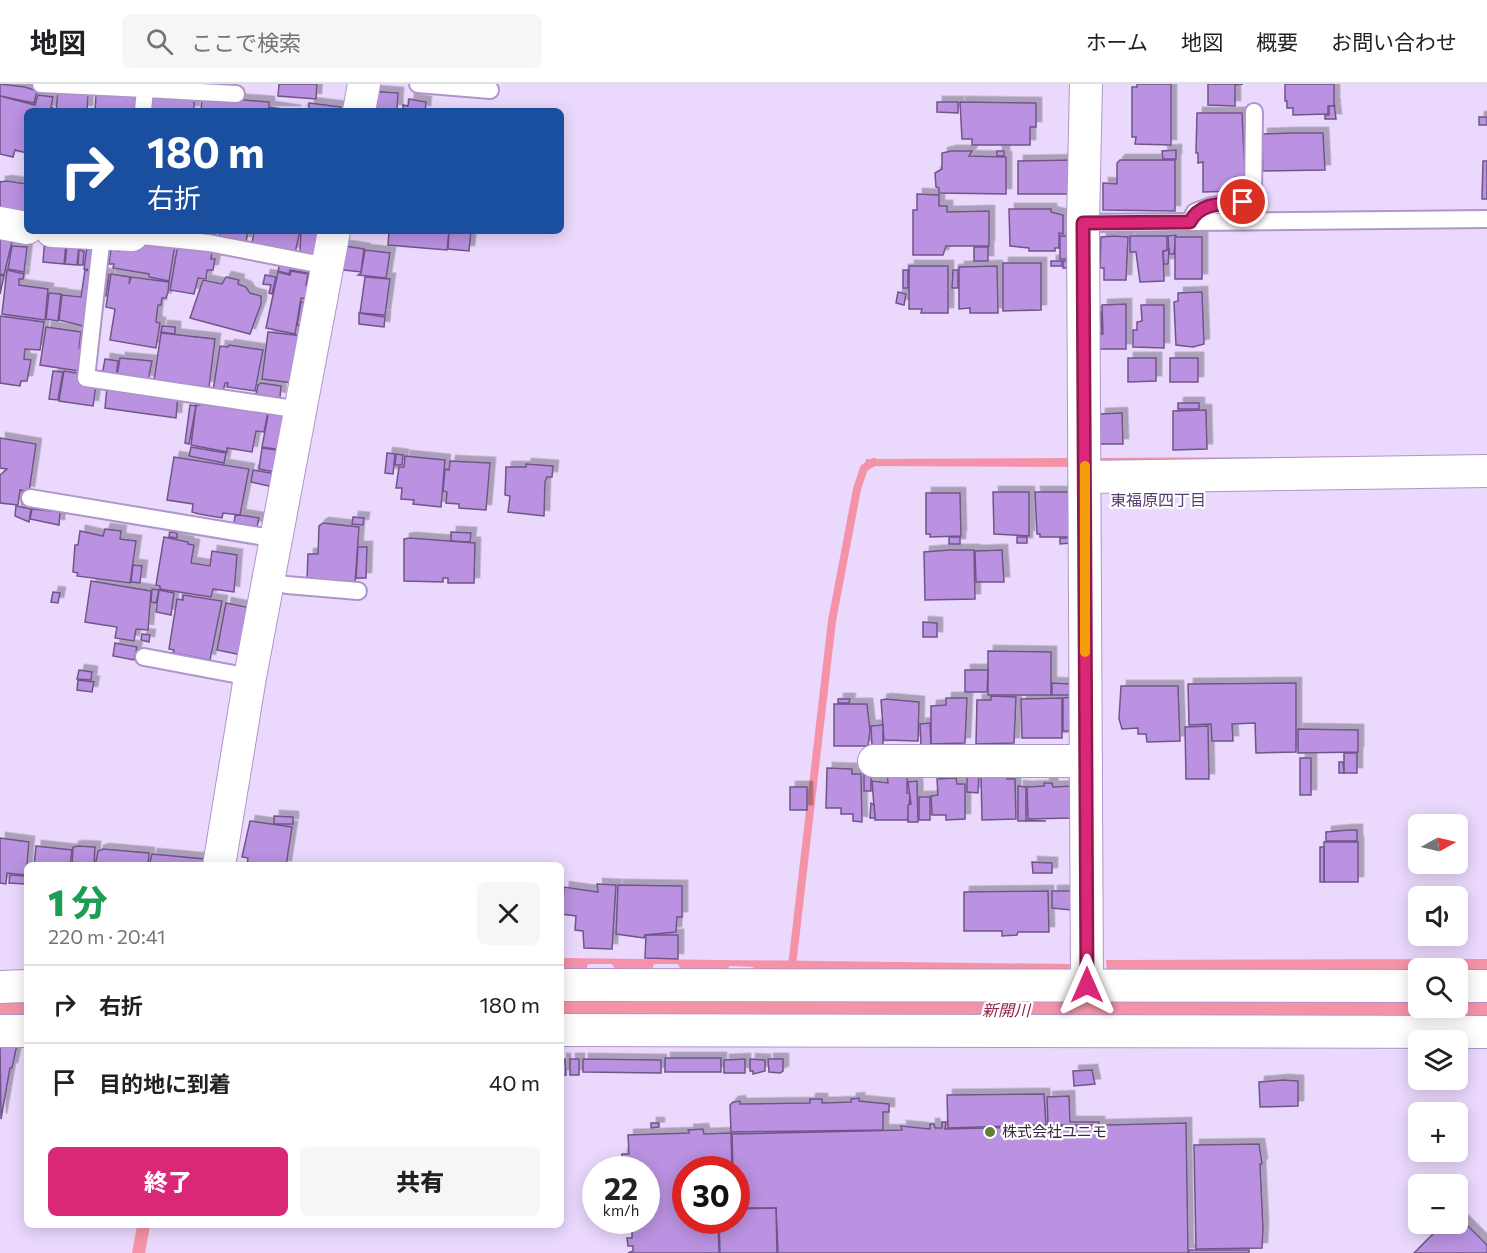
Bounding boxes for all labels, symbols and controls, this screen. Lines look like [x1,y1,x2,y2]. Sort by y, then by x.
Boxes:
search box [122,14,542,68]
text: 地図 [30,25,86,59]
icon: search [143,25,176,58]
text: ここで検索 [191,29,301,56]
text: ホーム [1086,29,1148,54]
text: 地図 [1181,29,1223,54]
text: 概要 [1256,29,1298,54]
text: お問い合わせ [1331,29,1457,54]
text: 180 m [147,125,265,177]
icon: right [48,132,126,210]
pin [1217,176,1268,227]
text: 右折 [147,181,201,214]
icon: arrive [1226,185,1259,218]
district label: 東福原四丁目 [1110,490,1206,509]
north arrow [1408,814,1468,874]
map controls [1408,814,1468,1234]
text: 1 分 [48,879,108,923]
button: close [477,882,540,945]
button: sound [1408,886,1468,946]
text: 220 m · 20:41 [48,924,166,948]
position arrow [1055,953,1119,1017]
button: search [1408,958,1468,1018]
icon: right [48,988,81,1021]
text: 180 m [479,991,540,1018]
text: 右折 [99,992,143,1019]
water label: 新開川 [982,1000,1032,1019]
button: layers [1408,1030,1468,1090]
icon: arrive [48,1066,81,1099]
text: 40 m [489,1069,540,1096]
text: 目的地に到着 [99,1070,231,1097]
button: + [1408,1102,1468,1162]
place label: 株式会社ユニモ [1002,1122,1107,1140]
marker: 株式会社ユニモ [983,1125,997,1139]
button: 終了 [48,1147,288,1216]
button: 共有 [300,1147,540,1216]
speed limit sign: 30 [672,1156,750,1234]
text: 22 [604,1169,638,1206]
button: − [1408,1174,1468,1234]
text: km/h [603,1201,639,1219]

